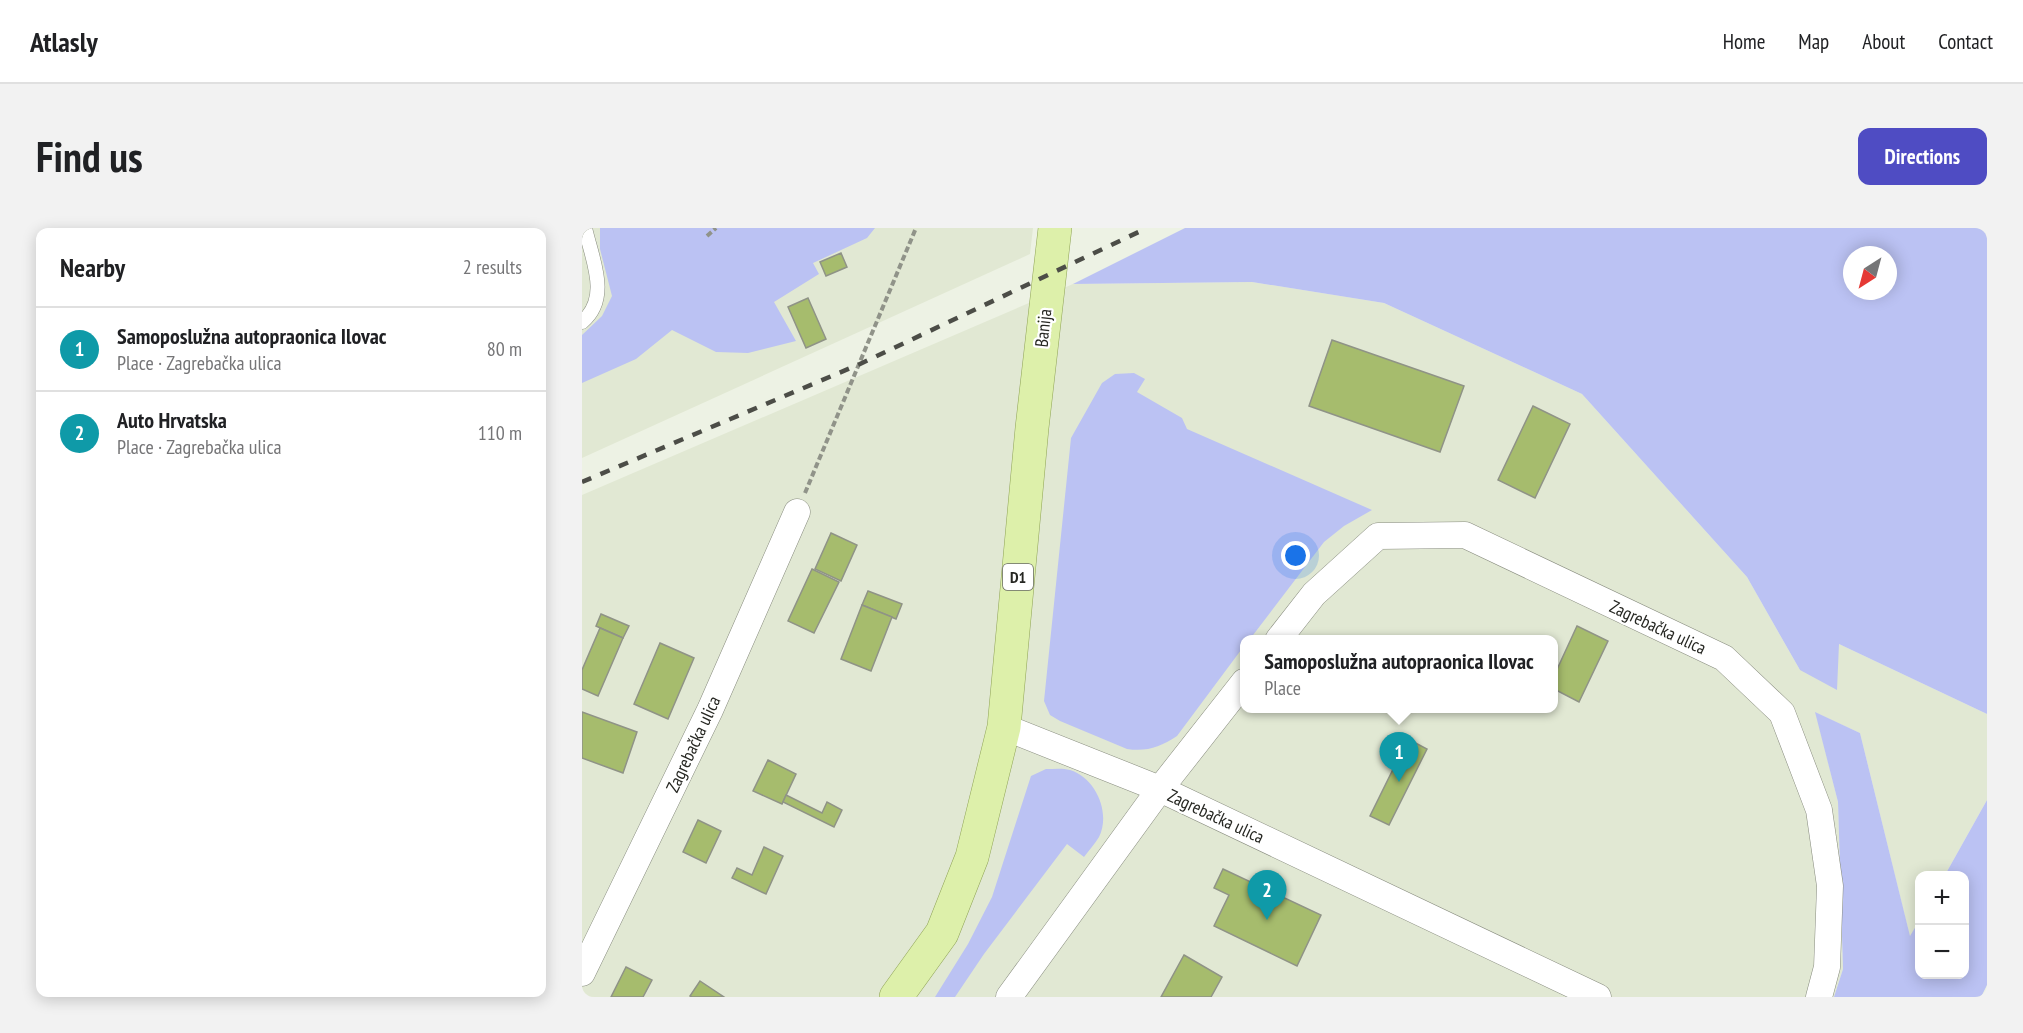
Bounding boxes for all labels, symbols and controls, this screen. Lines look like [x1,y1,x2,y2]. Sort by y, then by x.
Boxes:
text: Atlasly [30,23,98,60]
text: Home [1723,28,1765,55]
text: Map [1798,28,1829,55]
text: About [1862,28,1905,55]
text: Contact [1938,28,1993,55]
button: Directions [1858,128,1987,185]
text: Find us [36,129,143,184]
north arrow [1843,246,1897,300]
text: Nearby [60,251,125,284]
text: 2 results [463,254,522,280]
street label: Banija [1030,308,1056,348]
text: Samoposlužna autopraonica Ilovac [117,322,387,350]
text: 1 [75,336,84,362]
text: 80 m [487,336,522,362]
text: Place · Zagrebačka ulica [117,350,282,376]
text: Auto Hrvatska [117,406,227,434]
text: 2 [75,420,84,446]
text: 110 m [478,420,522,446]
text: Place · Zagrebačka ulica [117,434,282,460]
your location [1281,541,1310,570]
road number: D1 [1003,564,1033,590]
street label: Zagrebačka ulica [1606,595,1710,659]
popup [1240,635,1558,713]
text: Samoposlužna autopraonica Ilovac [1264,647,1534,675]
text: Place [1264,675,1301,701]
street label: Zagrebačka ulica [661,692,725,796]
pin: 1 [1380,732,1418,782]
street label: Zagrebačka ulica [1164,784,1268,848]
pin: 2 [1248,870,1286,920]
map controls [1915,871,1969,979]
button: + [1915,871,1969,925]
button: − [1915,925,1969,979]

